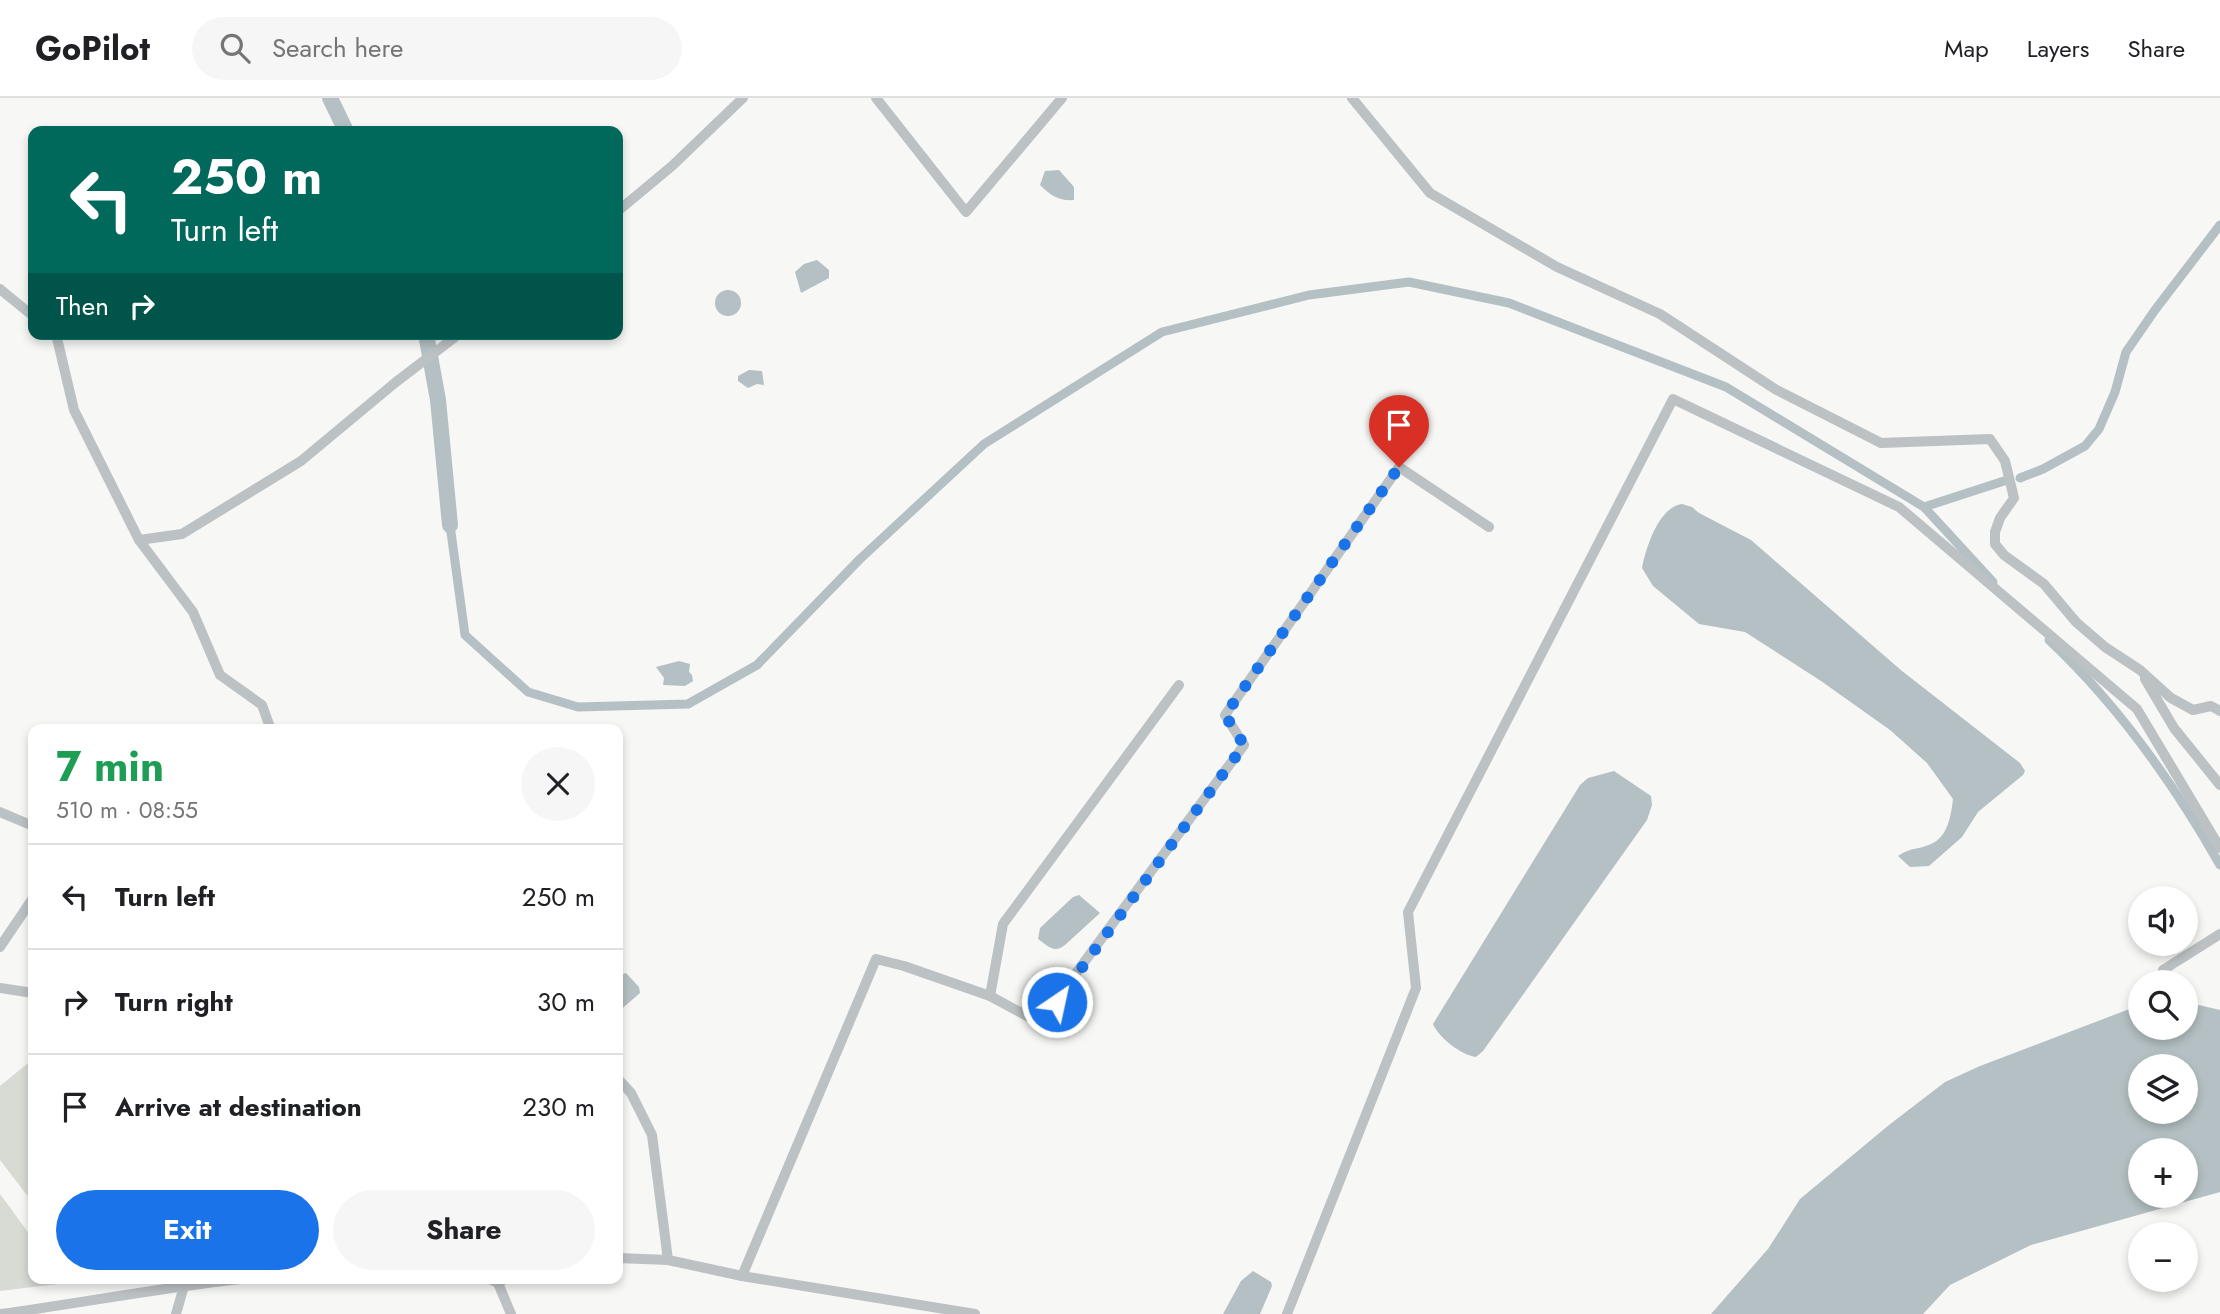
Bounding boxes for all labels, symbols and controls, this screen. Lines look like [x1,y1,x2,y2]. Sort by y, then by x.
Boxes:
search box [192,17,682,80]
text: GoPilot [35,25,150,72]
icon: search [216,29,254,67]
text: Search here [272,29,403,67]
text: Map [1944,31,1989,66]
text: Layers [2027,31,2089,66]
text: Share [2127,31,2185,66]
text: 250 m [171,142,322,212]
icon: left [56,154,147,245]
text: Turn left [171,207,278,253]
text: Then [56,287,109,325]
icon: right [123,287,161,325]
pin [1369,395,1429,467]
icon: arrive [1380,406,1418,444]
text: 7 min [56,736,164,797]
button: close [521,747,595,821]
text: 510 m · 08:55 [56,793,198,827]
icon: left [56,878,94,916]
text: Turn left [115,878,215,916]
text: 250 m [522,878,595,916]
map controls [2128,886,2198,1292]
button: sound [2128,886,2198,956]
position arrow [1020,965,1094,1039]
button: search [2128,970,2198,1040]
icon: right [56,983,94,1021]
text: Turn right [115,983,233,1021]
text: 30 m [537,983,595,1021]
button: layers [2128,1054,2198,1124]
icon: arrive [56,1088,94,1126]
text: Arrive at destination [115,1088,362,1126]
text: 230 m [522,1088,595,1126]
button: + [2128,1138,2198,1208]
button: Exit [56,1190,319,1270]
button: Share [333,1190,595,1270]
button: − [2128,1222,2198,1292]

